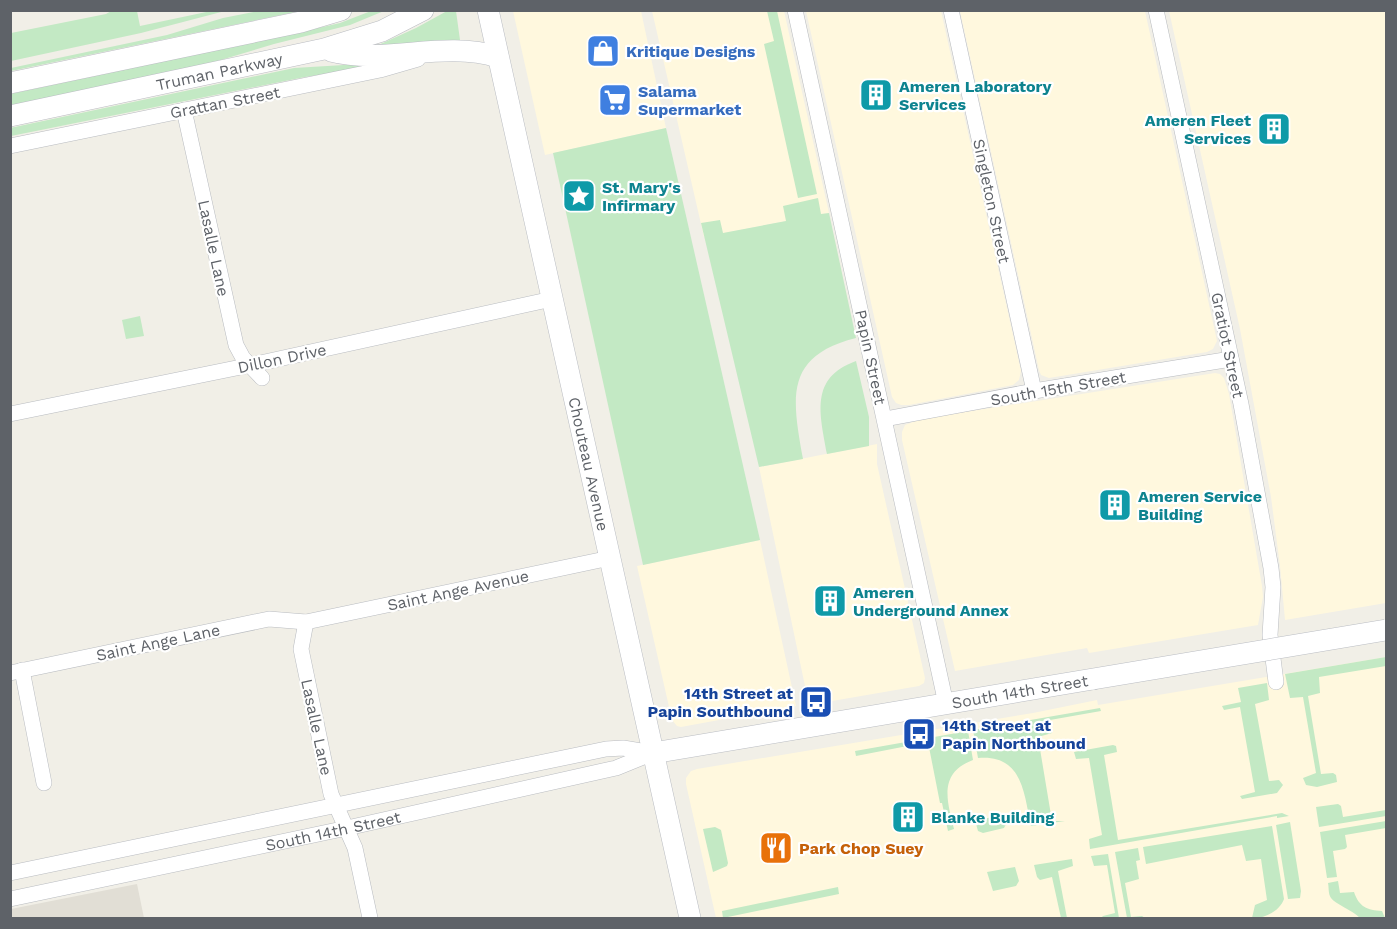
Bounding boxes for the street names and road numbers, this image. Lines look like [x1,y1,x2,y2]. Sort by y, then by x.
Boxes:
street label: Truman Parkway [154,49,285,95]
street label: Grattan Street [169,82,282,122]
street label: Singleton Street [969,137,1014,265]
street label: Lasalle Lane [194,198,233,298]
street label: Gratiot Street [1207,291,1248,400]
street label: Papin Street [851,308,890,407]
street label: Dillon Drive [236,340,328,377]
street label: South 15th Street [989,367,1128,410]
street label: Chouteau Avenue [564,395,613,533]
street label: Saint Ange Avenue [386,566,531,615]
street label: Saint Ange Lane [94,620,222,665]
street label: South 14th Street [950,671,1090,713]
street label: Lasalle Lane [297,677,336,777]
street label: South 14th Street [264,807,403,855]

